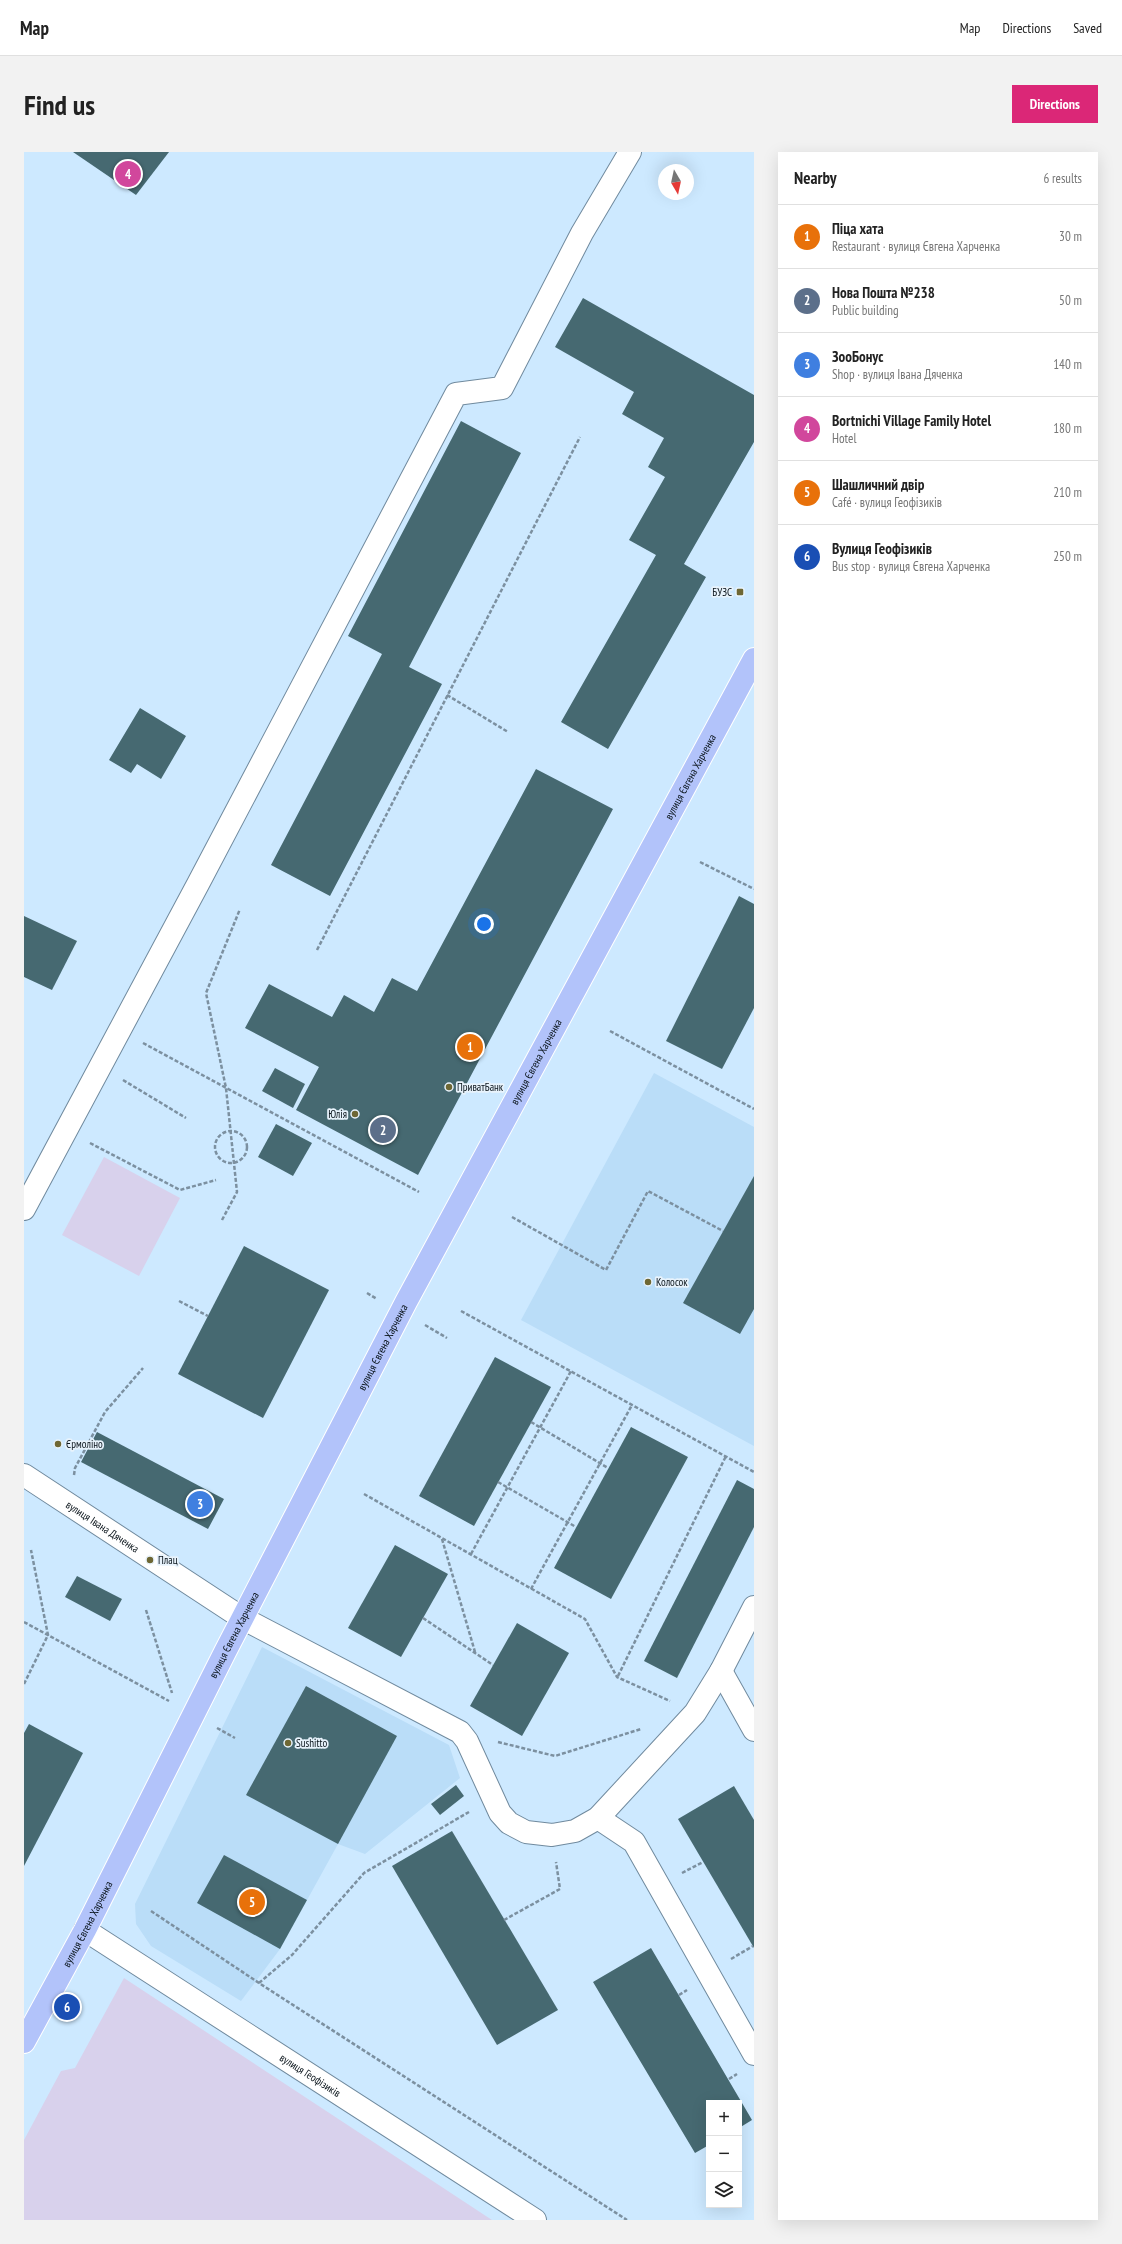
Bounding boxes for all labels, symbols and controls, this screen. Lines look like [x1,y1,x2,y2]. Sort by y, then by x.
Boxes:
text: Map [20,16,49,40]
text: Map [960,19,980,37]
text: Directions [1002,19,1051,37]
text: Saved [1073,19,1102,37]
button: Directions [1012,85,1098,123]
text: Find us [24,86,95,123]
pin: 4 [115,159,141,189]
north arrow [658,164,694,200]
text: Nearby [794,167,837,189]
text: 6 results [1043,170,1082,187]
text: Піца хата [832,219,884,238]
text: 1 [804,228,810,245]
text: 30 m [1059,228,1082,245]
text: Restaurant · вулиця Євгена Харченка [832,238,1000,255]
text: Нова Пошта №238 [832,283,935,302]
text: 2 [804,292,810,309]
text: 50 m [1059,292,1082,309]
text: Public building [832,302,899,319]
text: ЗооБонус [832,347,884,366]
text: 3 [804,356,810,373]
text: 140 m [1053,356,1082,373]
text: Shop · вулиця Івана Дяченка [832,366,963,383]
text: Bortnichi Village Family Hotel [832,411,991,430]
text: 4 [804,420,810,437]
text: 180 m [1053,420,1082,437]
text: Hotel [832,430,856,447]
text: Шашличний двір [832,475,924,494]
text: 5 [804,484,810,501]
text: 210 m [1053,484,1082,501]
text: Café · вулиця Геофізиків [832,494,942,511]
text: Вулиця Геофізиків [832,539,932,558]
text: 6 [804,548,810,565]
text: 250 m [1053,548,1082,565]
text: Bus stop · вулиця Євгена Харченка [832,558,990,575]
place label: БУЗС [712,585,732,599]
marker: БУЗС [735,587,745,597]
street label: вулиця Євгена Харченка [661,732,719,822]
your location [474,914,494,934]
street label: вулиця Євгена Харченка [507,1017,565,1107]
pin: 1 [457,1032,483,1062]
place label: ПриватБанк [457,1080,504,1094]
marker: ПриватБанк [444,1082,454,1092]
place label: Юлія [328,1107,347,1121]
marker: Юлія [350,1109,360,1119]
pin: 2 [370,1115,396,1145]
place label: Колосок [656,1275,688,1289]
marker: Колосок [643,1277,653,1287]
street label: вулиця Євгена Харченка [355,1302,411,1393]
place label: Єрмоліно [66,1437,103,1451]
marker: Єрмоліно [53,1439,63,1449]
pin: 3 [187,1489,213,1519]
street label: вулиця Івана Дяченка [63,1498,142,1556]
place label: Плац [158,1553,178,1567]
marker: Плац [145,1555,155,1565]
street label: вулиця Євгена Харченка [206,1590,262,1680]
place label: Sushitto [296,1736,327,1750]
marker: Sushitto [283,1738,293,1748]
street label: вулиця Євгена Харченка [59,1879,116,1969]
pin: 5 [239,1887,265,1917]
pin: 6 [54,1992,80,2022]
street label: вулиця Геофізиків [277,2050,344,2100]
map controls [706,2100,742,2208]
button: + [706,2100,742,2136]
button: − [706,2136,742,2172]
button: layers [706,2172,742,2208]

